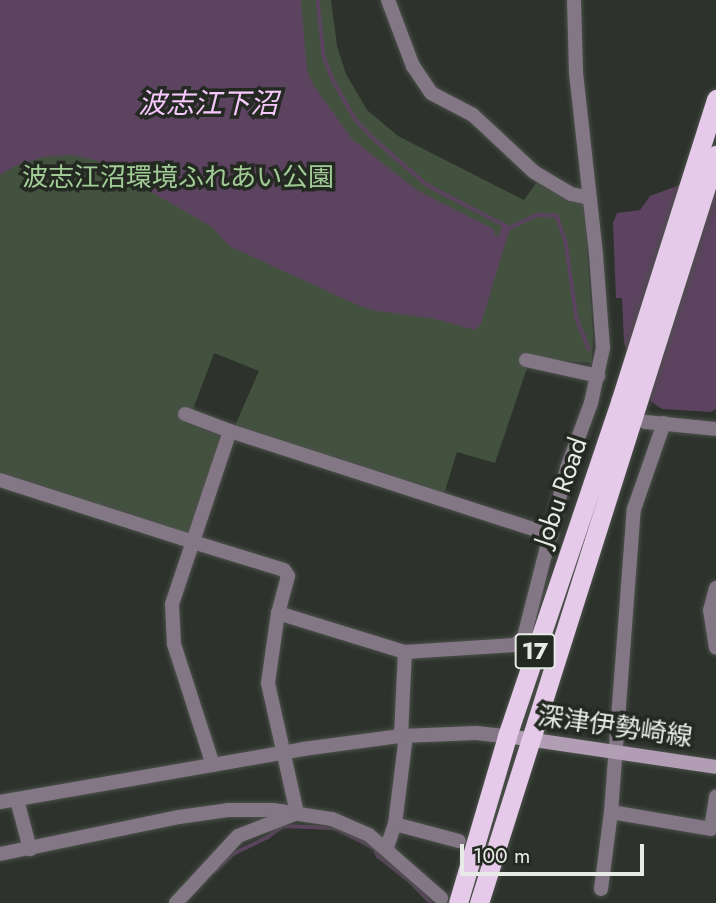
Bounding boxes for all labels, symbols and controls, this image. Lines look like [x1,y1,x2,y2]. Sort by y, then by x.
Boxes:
water label: 波志江下沼 [138,87,278,121]
park label: 波志江沼環境ふれあい公園 [22,162,334,194]
street label: Jobu Road [528,434,594,550]
road number: 17 [514,630,556,672]
street label: 深津伊勢崎線 [536,701,694,753]
scale bar [464,830,648,874]
text: 100 m [473,841,530,871]

